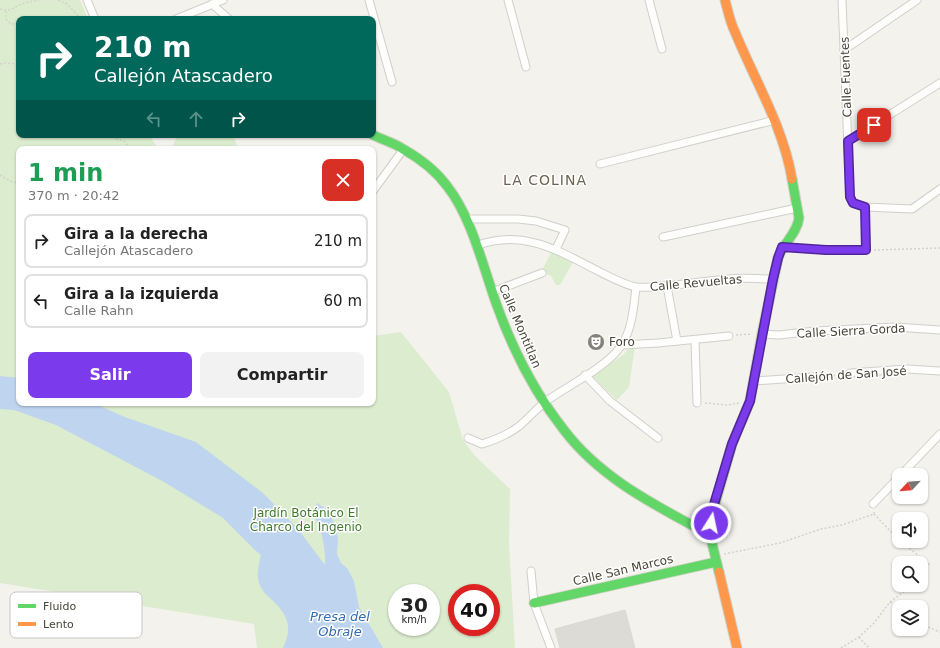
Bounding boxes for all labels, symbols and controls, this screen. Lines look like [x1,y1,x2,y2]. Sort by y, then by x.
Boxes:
text: 210 m [94,31,191,64]
icon: right [28,32,80,84]
street label: Calle Fuentes [838,36,854,118]
text: Callejón Atascadero [94,65,273,86]
icon: left [143,108,165,130]
icon: ahead [185,108,207,130]
icon: right [227,108,249,130]
pin [857,108,891,142]
icon: arrive [863,114,885,136]
text: 1 min [28,159,103,187]
button: close [322,159,364,201]
district label: LA COLINA [503,172,587,188]
text: 370 m · 20:42 [28,188,119,203]
text: Gira a la derecha [64,225,208,243]
icon: right [30,230,52,252]
text: 210 m [314,232,362,250]
text: Callejón Atascadero [64,243,193,258]
street label: Calle Revueltas [649,272,743,294]
street label: Calle Montitlan [496,282,544,370]
text: Gira a la izquierda [64,285,219,303]
icon: left [30,290,52,312]
text: 60 m [324,292,362,310]
text: Calle Rahn [64,303,134,318]
street label: Calle Sierra Gorda [796,321,906,341]
theatre icon: Foro [586,332,606,352]
place label: Foro [609,335,635,349]
button: Salir [28,352,192,398]
button: Compartir [200,352,364,398]
street label: Callejón de San José [785,364,907,386]
north arrow [892,468,928,504]
map controls [892,468,928,636]
position arrow [690,502,732,544]
park label: Jardín Botánico El Charco del Ingenio [250,506,362,534]
button: sound [892,512,928,548]
street label: Calle San Marcos [571,552,675,588]
button: search [892,556,928,592]
speed limit sign: 40 [448,584,500,636]
legend [10,592,142,638]
text: 30 [400,593,428,617]
text: Fluido [43,600,76,613]
button: layers [892,600,928,636]
water label: Presa del Obraje [310,609,370,639]
text: km/h [401,614,427,625]
text: Lento [43,618,74,631]

